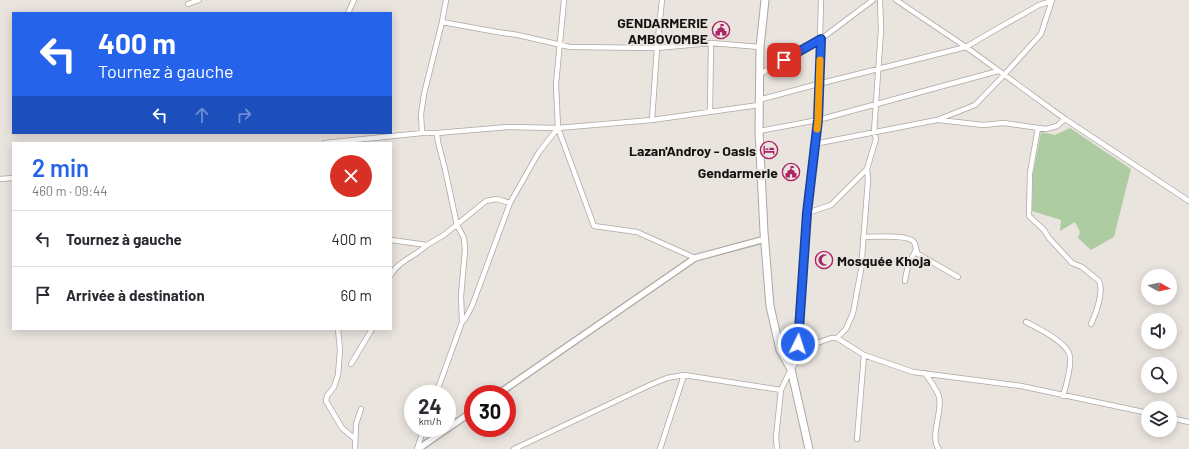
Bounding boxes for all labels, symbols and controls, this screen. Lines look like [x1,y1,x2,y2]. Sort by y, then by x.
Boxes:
place label: GENDARMERIE AMBOVOMBE [617,14,708,47]
public building icon: GENDARMERIE AMBOVOMBE [711,20,731,40]
text: 400 m [98,26,176,60]
icon: left [32,28,84,80]
pin [767,43,801,77]
icon: arrive [773,49,795,71]
text: Tournez à gauche [98,60,234,82]
icon: left [149,104,171,126]
icon: ahead [191,104,213,126]
icon: right [233,104,255,126]
hotel icon: Lazan'Androy - Oasis [759,140,779,160]
place label: Lazan'Androy - Oasis [629,142,756,159]
text: 2 min [32,153,89,182]
button: close [330,155,372,197]
public building icon: Gendarmerie [781,162,801,182]
place label: Gendarmerie [698,164,778,181]
text: 460 m · 09:44 [32,183,107,199]
icon: left [32,228,54,250]
text: Tournez à gauche [66,230,182,248]
text: 400 m [331,230,372,248]
mosque icon: Mosquée Khoja [814,250,834,270]
place label: Mosquée Khoja [837,252,931,269]
north arrow [1141,269,1177,305]
map controls [1141,269,1177,437]
icon: arrive [32,284,54,306]
text: Arrivée à destination [66,286,205,304]
text: 60 m [340,286,372,304]
button: sound [1141,313,1177,349]
position arrow [777,323,819,365]
button: search [1141,357,1177,393]
speed limit sign: 30 [464,385,516,437]
text: 24 [418,394,442,418]
button: layers [1141,401,1177,437]
text: km/h [419,415,441,427]

